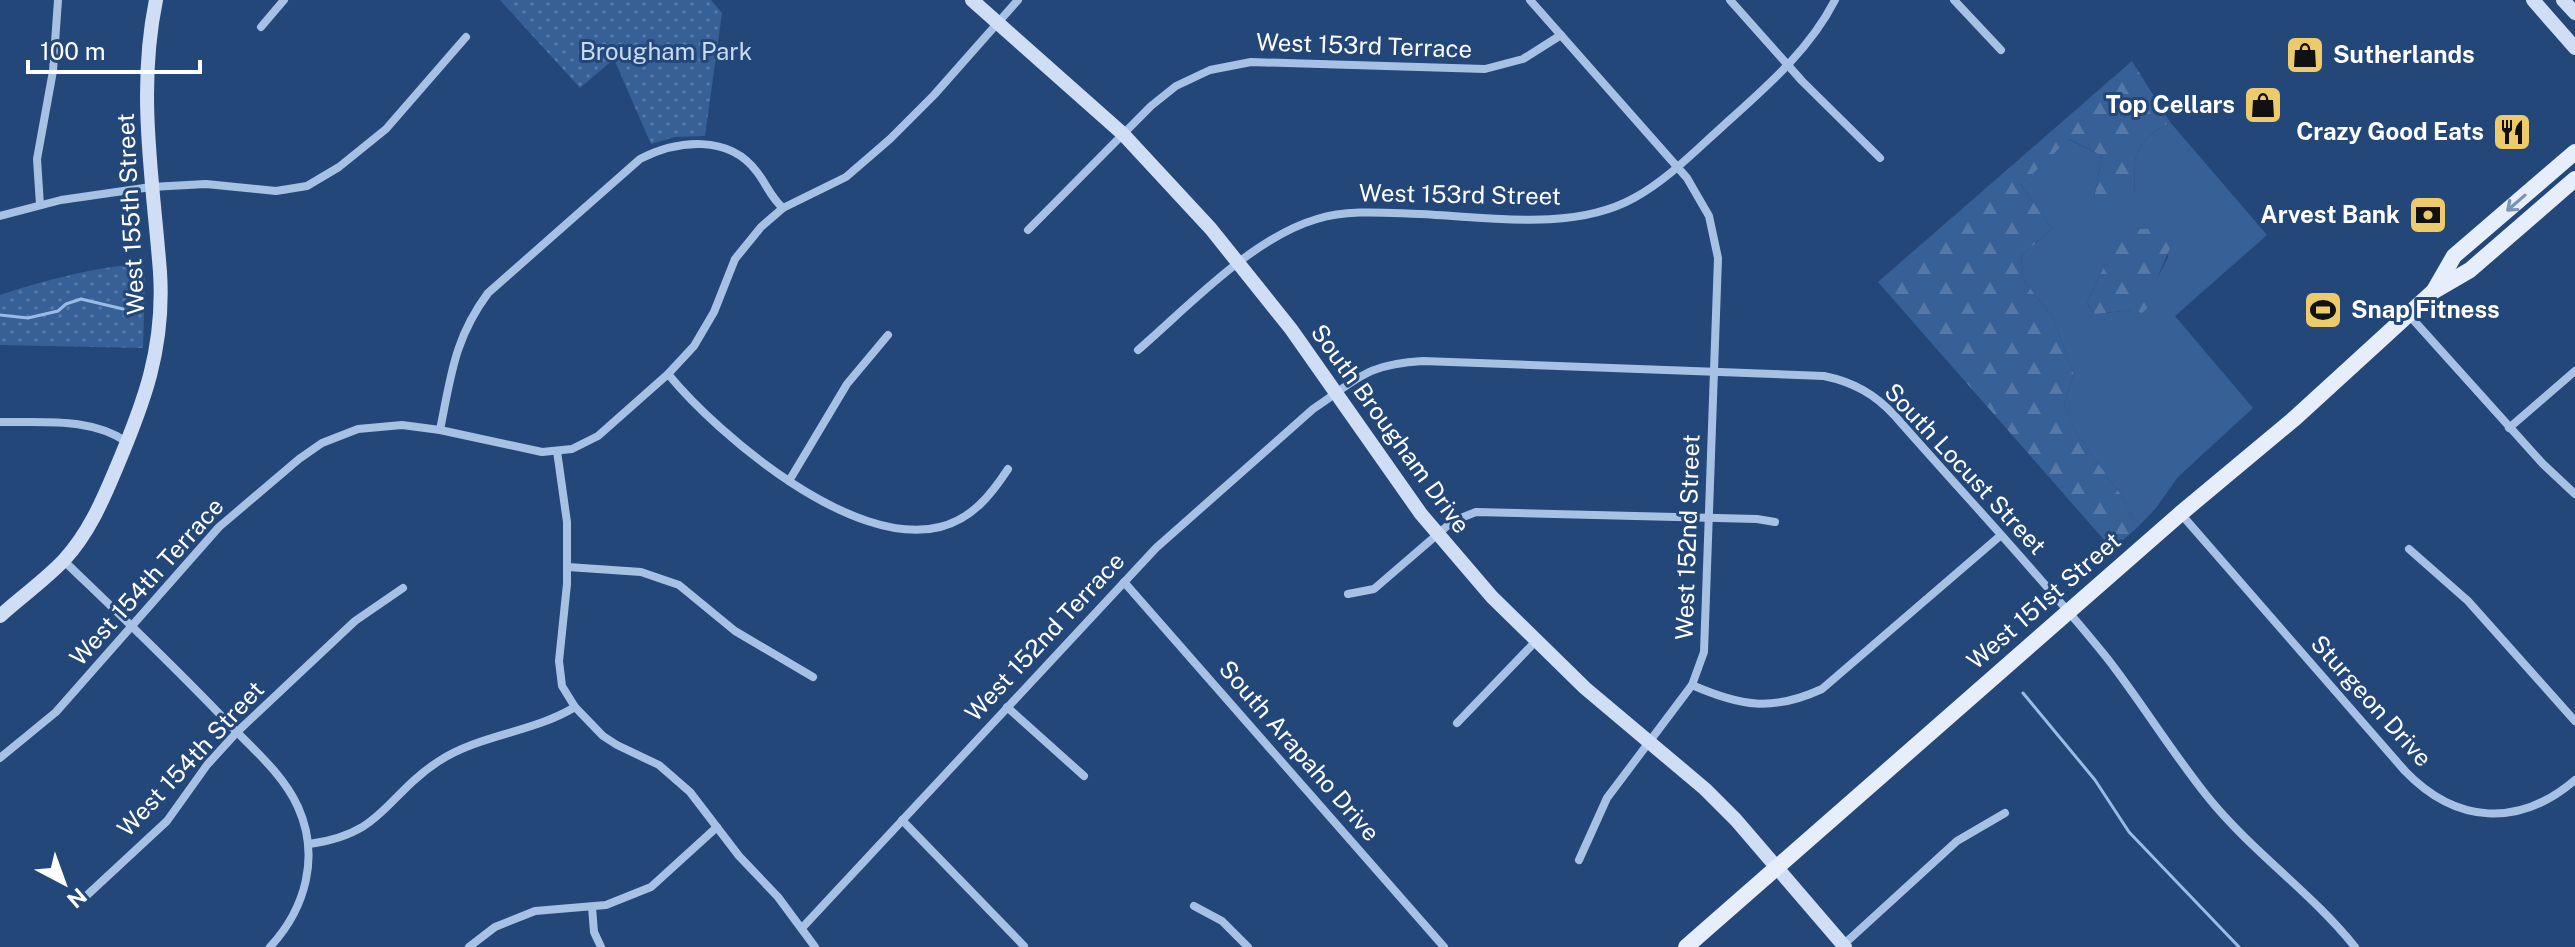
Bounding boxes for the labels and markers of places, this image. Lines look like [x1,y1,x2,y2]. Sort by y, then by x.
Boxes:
shop icon: Sutherlands [2284,34,2326,76]
place label: Sutherlands [2333,40,2475,68]
shop icon: Top Cellars [2242,84,2284,126]
place label: Top Cellars [2106,90,2235,118]
restaurant icon: Crazy Good Eats [2491,111,2533,153]
place label: Crazy Good Eats [2296,117,2484,145]
bank icon: Arvest Bank [2407,194,2449,236]
place label: Arvest Bank [2260,200,2400,228]
sports icon: Snap Fitness [2302,289,2344,331]
place label: Snap Fitness [2351,295,2500,323]

